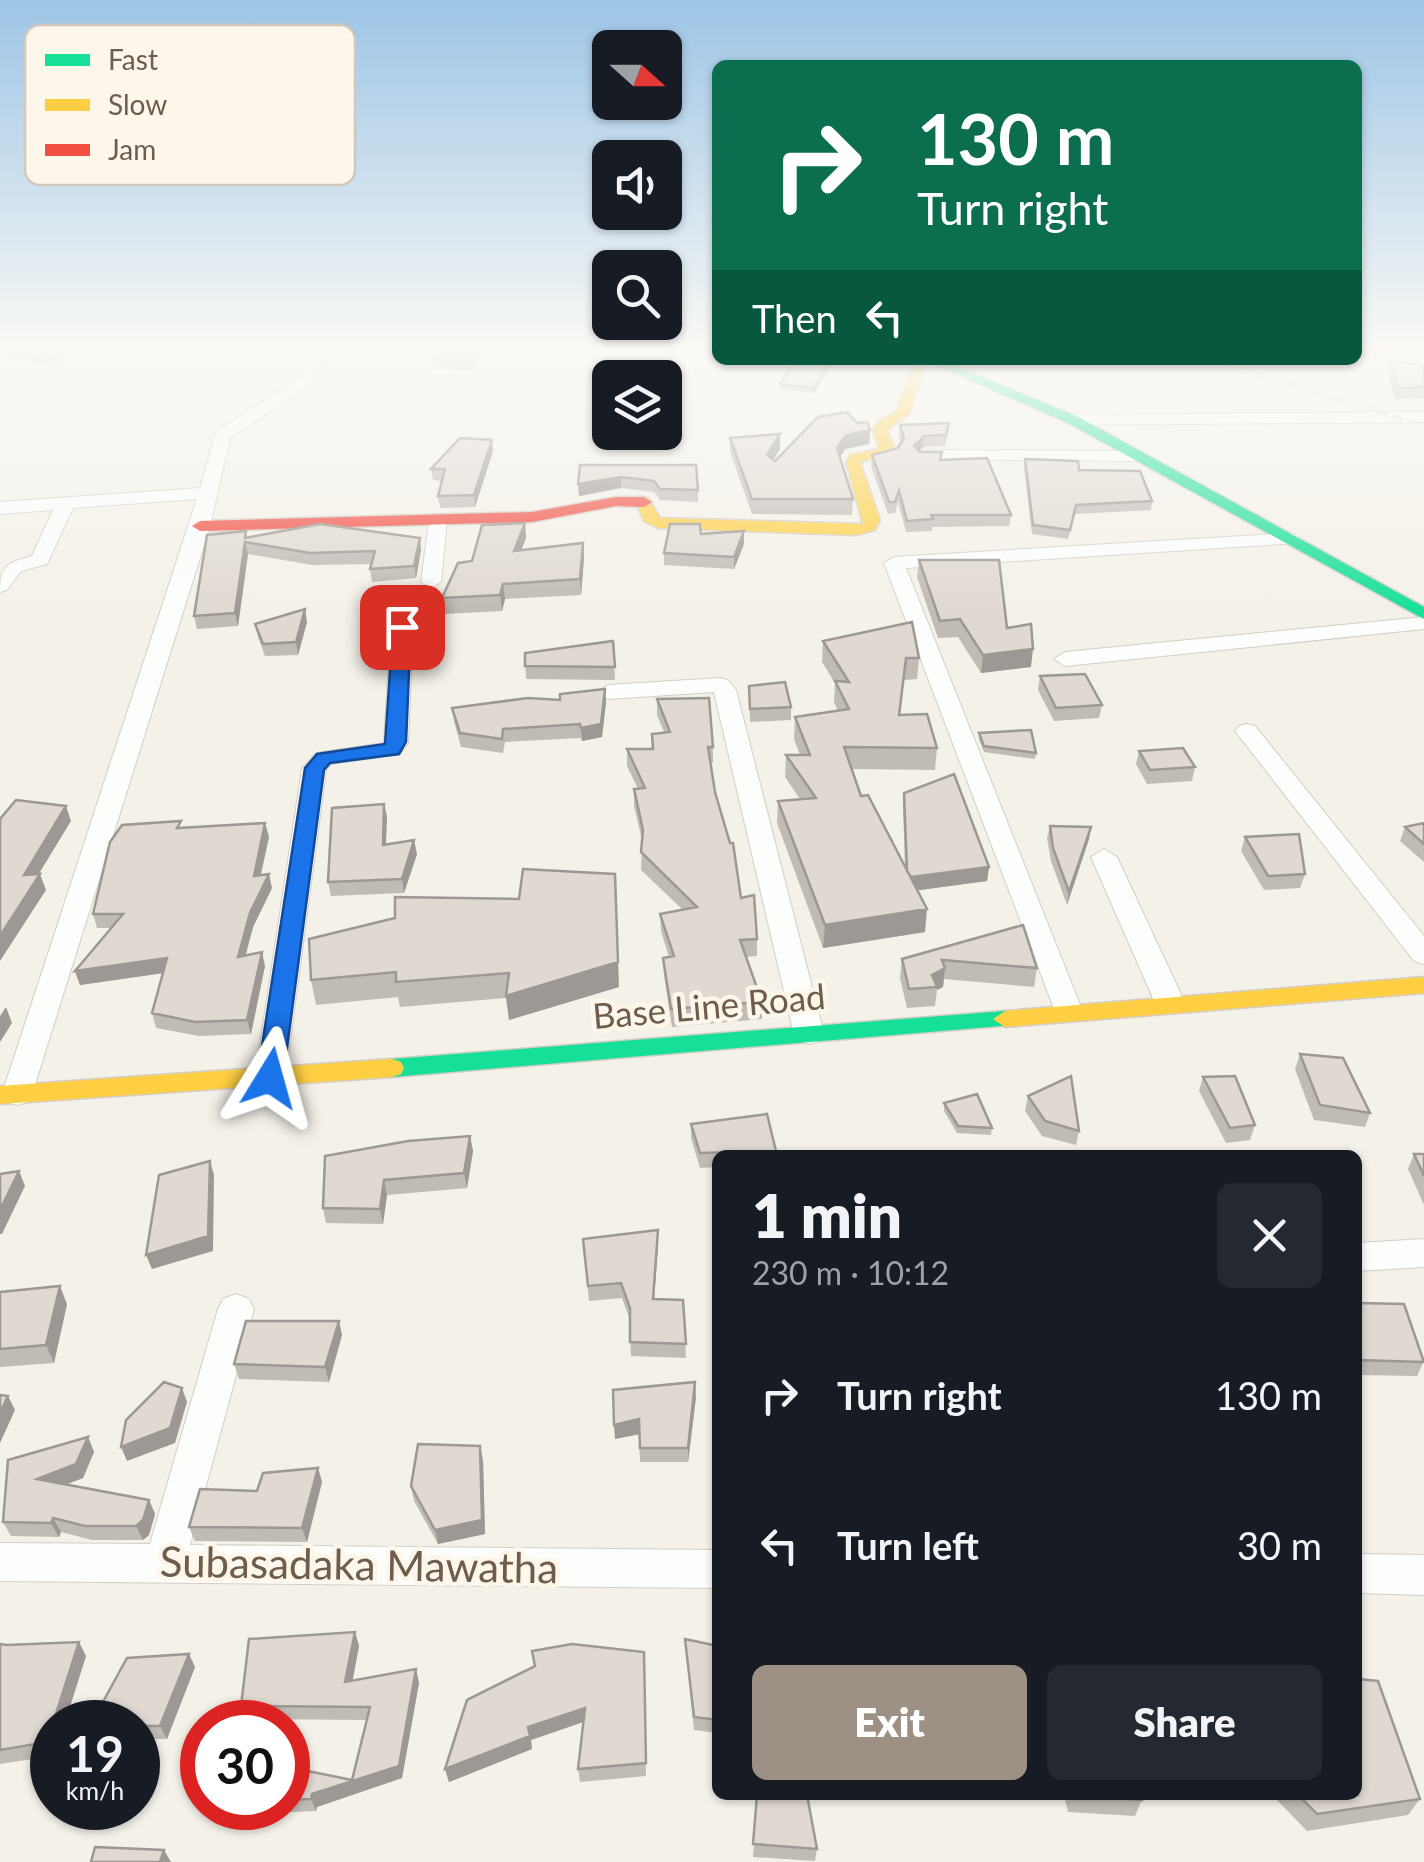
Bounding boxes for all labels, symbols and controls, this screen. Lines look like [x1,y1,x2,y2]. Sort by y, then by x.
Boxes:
legend [25,25,355,185]
north arrow [592,30,682,120]
map controls [592,30,682,450]
text: Fast [108,42,158,76]
text: Slow [108,87,167,121]
text: 130 m [917,96,1114,180]
icon: right [752,100,882,230]
text: Jam [108,132,156,166]
button: sound [592,140,682,230]
text: Turn right [917,181,1108,235]
button: search [592,250,682,340]
icon: left [857,290,912,345]
text: Then [752,295,837,341]
button: layers [592,360,682,450]
pin [360,585,445,670]
icon: arrive [375,600,430,655]
street label: Base Line Road [591,974,827,1036]
position arrow [218,1026,322,1130]
text: 1 min [752,1179,902,1251]
button: close [1217,1183,1322,1288]
text: 230 m · 10:12 [752,1253,949,1292]
icon: right [752,1368,807,1423]
text: Turn right [837,1372,1002,1418]
text: 130 m [1215,1372,1322,1418]
icon: left [752,1518,807,1573]
text: Turn left [837,1522,979,1568]
text: 30 m [1237,1522,1322,1568]
street label: Subasadaka Mawatha [159,1536,559,1592]
button: Exit [752,1665,1027,1780]
button: Share [1047,1665,1322,1780]
speed limit sign: 30 [180,1700,310,1830]
text: 19 [66,1723,124,1783]
text: km/h [66,1775,124,1805]

